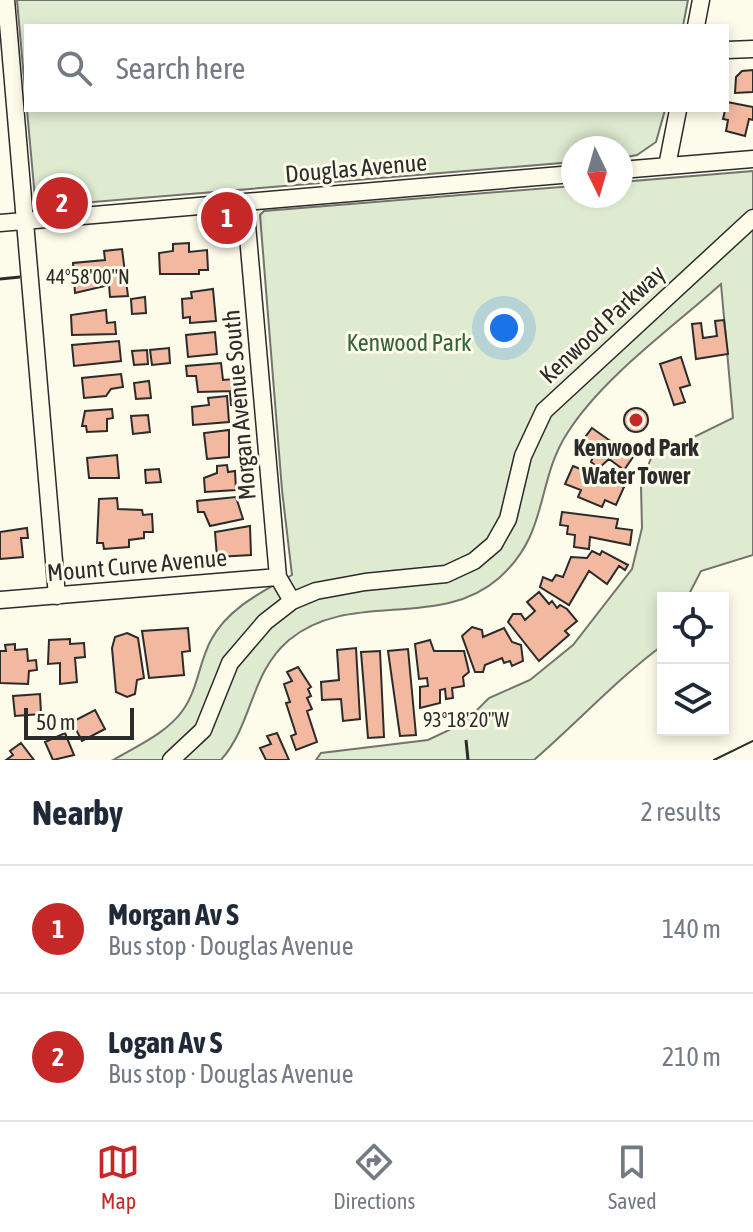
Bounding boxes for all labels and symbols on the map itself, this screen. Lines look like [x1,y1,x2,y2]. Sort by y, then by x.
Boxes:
north arrow [561,136,633,208]
street label: Douglas Avenue [284,148,428,188]
pin: 2 [36,173,88,233]
pin: 1 [201,188,253,248]
street label: Kenwood Parkway [534,259,670,389]
text: 44°58'00"N [46,265,130,288]
your location [484,308,524,348]
street label: Morgan Avenue South [217,309,261,501]
park label: Kenwood Park [346,329,472,356]
marker: Kenwood Park Water Tower [627,411,645,429]
place label: Kenwood Park Water Tower [573,434,699,489]
street label: Mount Curve Avenue [46,544,228,586]
scale bar [24,704,134,740]
text: 93°18'20"W [423,708,510,731]

